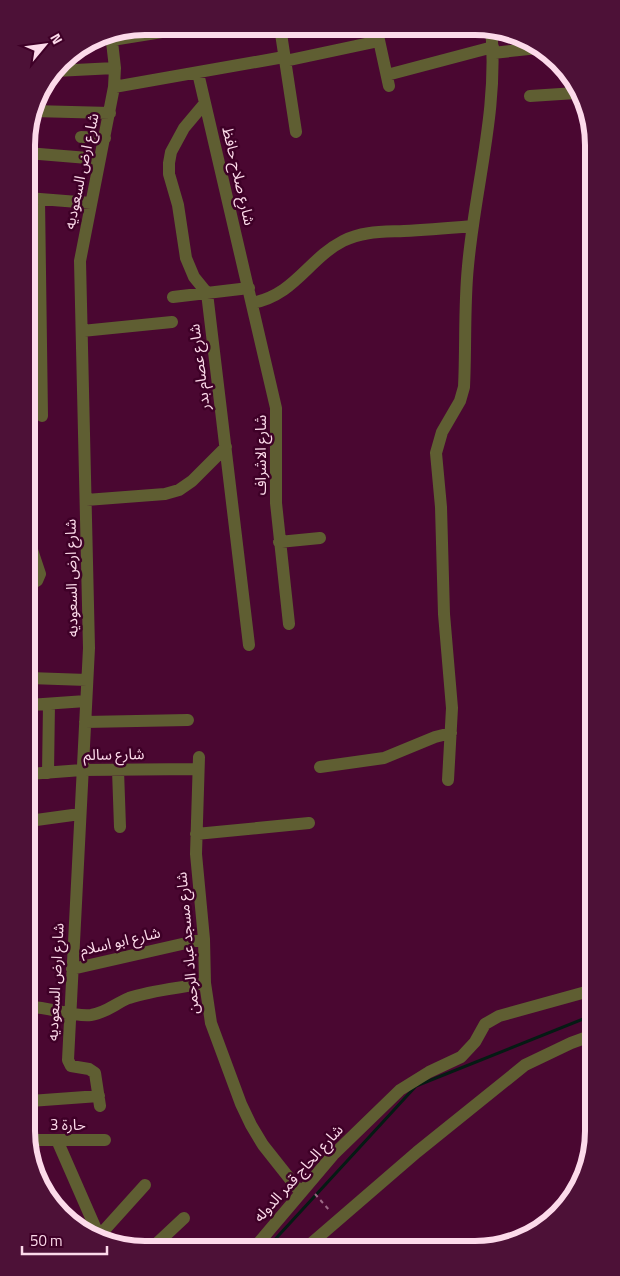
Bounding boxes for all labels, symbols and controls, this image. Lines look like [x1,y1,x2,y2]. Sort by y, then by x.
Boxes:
north arrow [20,20,70,70]
text: N [45,29,68,48]
street label: شارع ارض السعوديه [57,111,106,231]
street label: شارع صلاح حافظ [216,125,262,228]
street label: شارع عصام بدر [182,322,217,412]
street label: شارع الاشراف [249,415,273,495]
street label: شارع ارض السعوديه [58,519,85,637]
street label: شارع سالم [83,742,145,767]
street label: شارع مسجد عباد الرحمن [169,871,206,1015]
street label: شارع ابو اسلام [77,921,163,962]
street label: شارع ارض السعوديه [40,922,71,1042]
street label: حارة 3 [50,1113,86,1136]
street label: شارع الحاج قمر الدوله [248,1119,349,1228]
scale bar [22,1224,108,1256]
text: 50 m [30,1229,63,1252]

